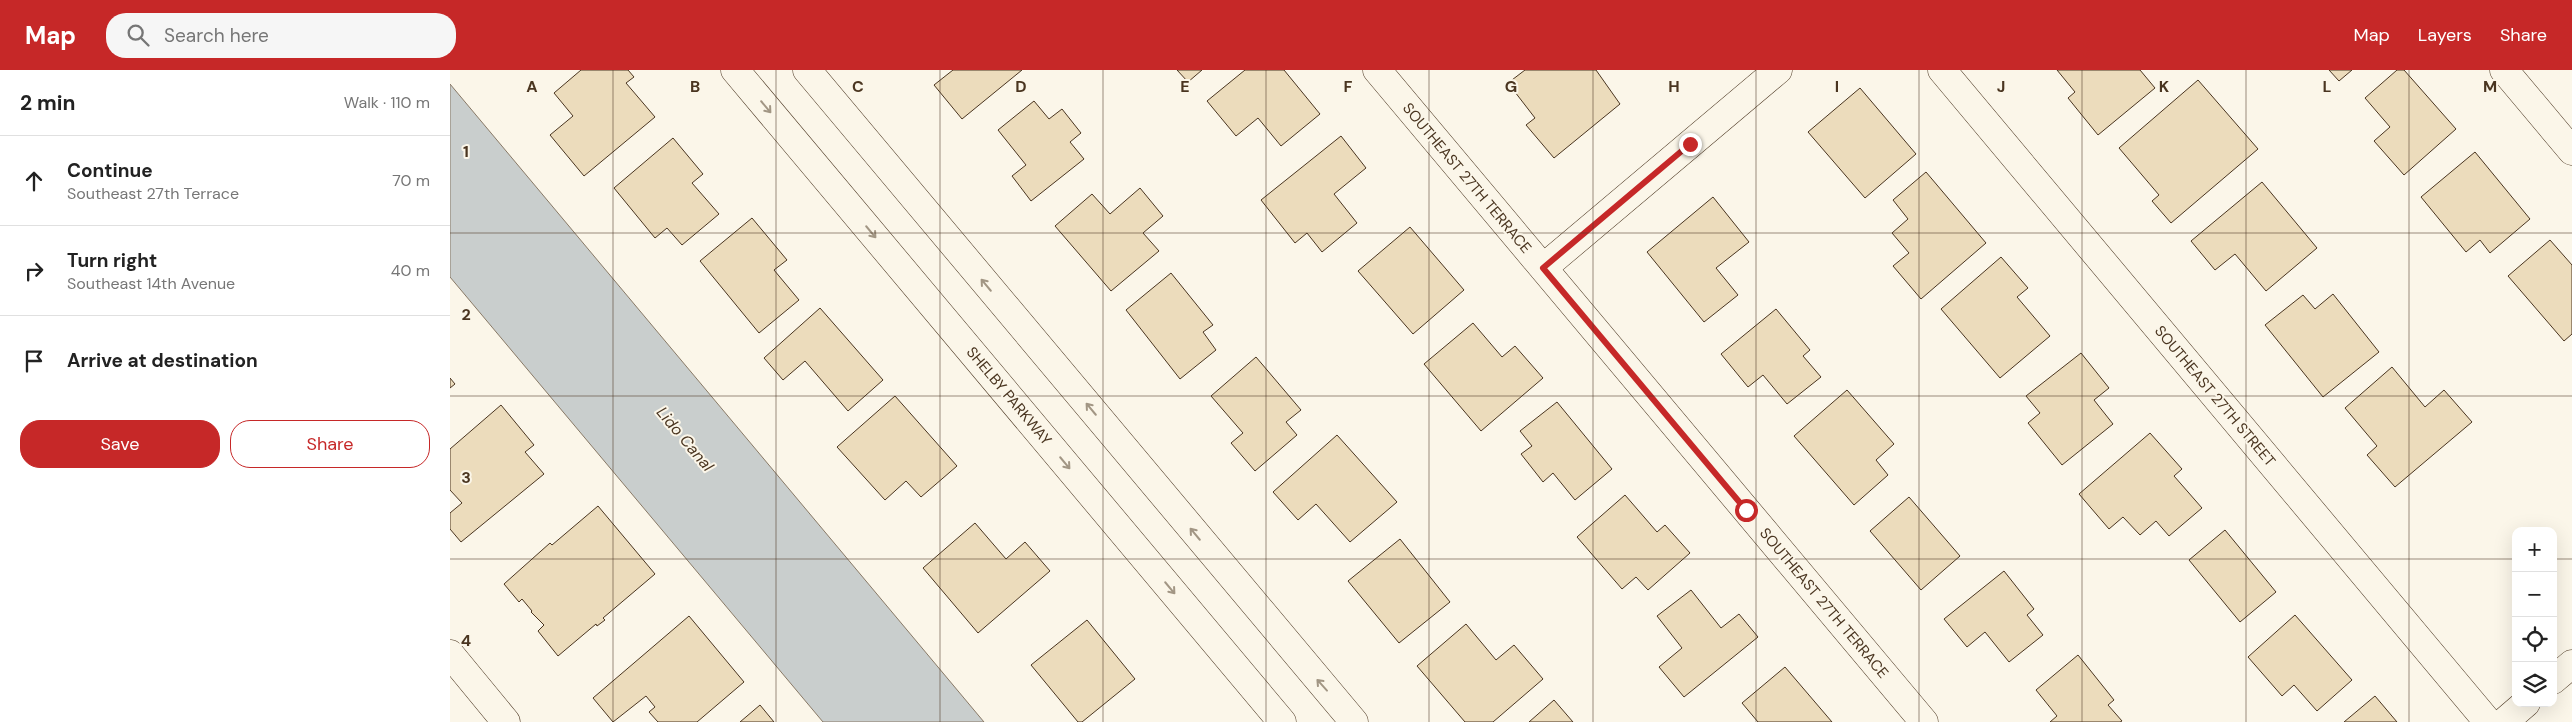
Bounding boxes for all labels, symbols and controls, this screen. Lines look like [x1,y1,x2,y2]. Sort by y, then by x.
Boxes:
search box [106,13,456,58]
text: Map [25,20,76,51]
icon: search [124,21,152,49]
text: Search here [164,23,269,48]
text: Map [2354,23,2390,47]
text: Layers [2418,23,2472,47]
text: Share [2500,23,2547,47]
text: A [526,76,538,97]
text: B [690,76,700,97]
text: C [852,76,864,97]
text: D [1015,76,1027,97]
text: E [1180,76,1190,97]
text: F [1344,76,1353,97]
text: G [1505,76,1517,97]
text: H [1668,76,1680,97]
text: I [1835,76,1839,97]
text: J [1997,76,2005,97]
text: K [2159,76,2170,97]
text: L [2323,76,2332,97]
text: M [2483,76,2497,97]
text: 2 min [20,89,76,117]
text: Walk · 110 m [344,92,430,113]
street label: SOUTHEAST 27TH TERRACE [1398,99,1536,257]
one-way arrow [761,101,772,114]
route end [1679,133,1702,156]
text: 1 [463,141,469,162]
text: Continue [67,158,153,183]
icon: ahead [20,167,48,195]
text: 70 m [392,170,430,191]
text: Southeast 27th Terrace [67,183,239,204]
one-way arrow [865,225,876,238]
text: Turn right [67,248,157,273]
icon: right [20,257,48,285]
text: 40 m [391,260,430,281]
text: Southeast 14th Avenue [67,273,235,294]
one-way arrow [981,279,992,292]
text: 2 [461,304,471,325]
street label: SOUTHEAST 27TH STREET [2150,321,2280,471]
street label: SHELBY PARKWAY [962,343,1056,450]
icon: arrive [20,347,48,375]
text: Arrive at destination [67,348,258,373]
water label: Lido Canal [652,402,718,476]
one-way arrow [1085,403,1096,416]
button: Save [20,420,220,468]
button: Share [230,420,430,468]
one-way arrow [1060,457,1071,470]
text: 3 [461,467,471,488]
route start [1735,499,1758,522]
street label: SOUTHEAST 27TH TERRACE [1755,524,1893,682]
map controls [2512,527,2557,707]
button: + [2512,527,2557,572]
one-way arrow [1189,528,1200,541]
button: − [2512,572,2557,617]
one-way arrow [1164,581,1175,594]
button: locate [2512,617,2557,662]
text: 4 [461,630,471,651]
button: layers [2512,662,2557,707]
one-way arrow [1316,679,1328,692]

